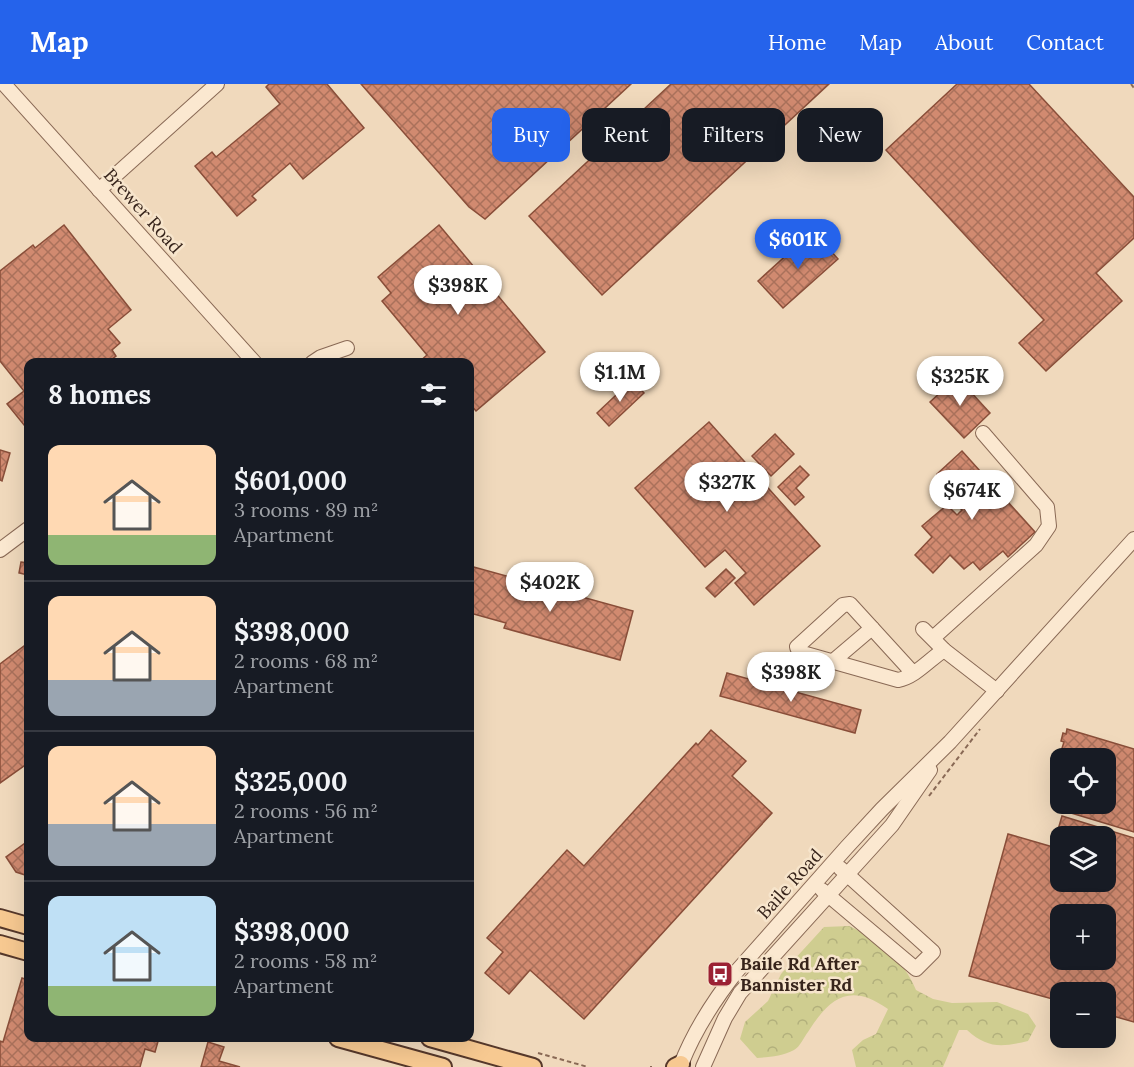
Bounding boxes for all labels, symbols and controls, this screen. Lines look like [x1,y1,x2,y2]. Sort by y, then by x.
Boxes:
text: Map [30,24,89,60]
text: Home [768,29,826,56]
text: Map [859,29,902,56]
text: About [935,29,993,56]
text: Contact [1026,29,1104,56]
chip: Buy [492,108,570,162]
chip: Rent [582,108,670,162]
chip: Filters [682,108,785,162]
chip: New [797,108,883,162]
street label: Brewer Road [99,163,188,258]
pin: $601K [756,219,840,270]
text: $601K [769,226,827,251]
pin: $398K [416,265,500,316]
text: $398K [428,272,488,297]
pin: $1.1M [578,352,662,403]
pin: $325K [918,356,1002,407]
text: $1.1M [594,359,646,384]
text: $325K [931,363,989,388]
text: 8 homes [48,378,151,411]
icon: filters [417,378,450,411]
pin: $327K [685,462,769,513]
text: $601,000 [234,464,347,497]
icon: home [96,469,168,541]
text: $327K [698,469,756,494]
pin: $674K [930,470,1014,521]
text: $674K [943,477,1001,502]
text: 3 rooms · 89 m² [234,497,378,522]
text: Apartment [234,522,334,547]
pin: $402K [508,562,592,613]
text: $402K [520,569,580,594]
text: $398,000 [234,615,349,648]
icon: home [96,620,168,692]
text: 2 rooms · 68 m² [234,648,378,673]
pin: $398K [749,652,833,703]
text: $398K [761,659,821,684]
text: Apartment [234,673,334,698]
map controls [1050,748,1116,1048]
button: locate [1050,748,1116,814]
text: $325,000 [234,765,347,798]
icon: home [96,770,168,842]
text: 2 rooms · 56 m² [234,798,378,823]
text: Apartment [234,823,334,848]
button: layers [1050,826,1116,892]
street label: Baile Road [752,844,827,924]
button: + [1050,904,1116,970]
text: $398,000 [234,915,349,948]
icon: home [96,920,168,992]
text: 2 rooms · 58 m² [234,948,378,973]
place label: Baile Rd After Bannister Rd [740,952,859,996]
bus stop icon: Baile Rd After Bannister Rd [705,959,735,989]
text: Apartment [234,973,334,998]
button: − [1050,982,1116,1048]

